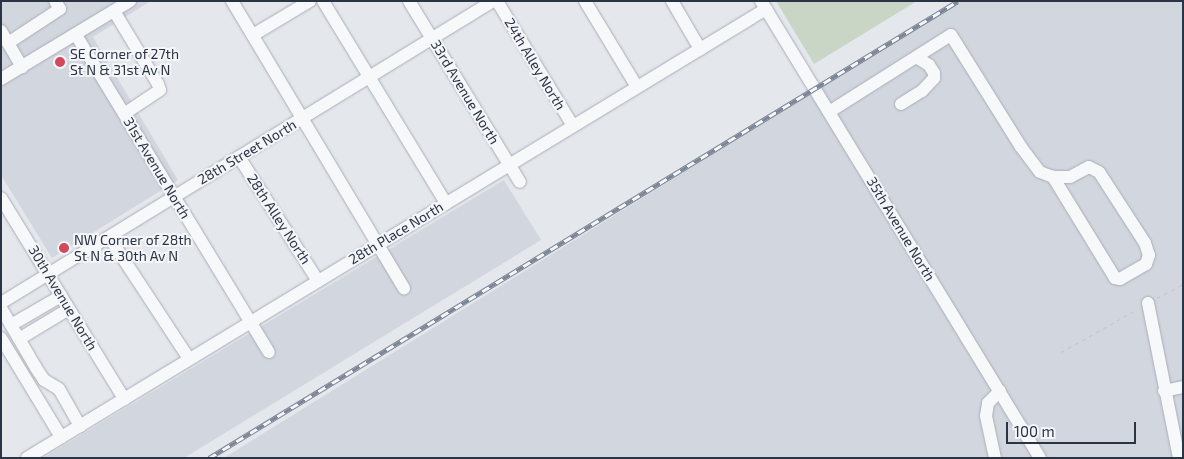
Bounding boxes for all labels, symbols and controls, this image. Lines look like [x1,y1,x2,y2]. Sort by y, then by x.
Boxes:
street label: 24th Alley North [501,15,569,113]
street label: 33rd Avenue North [427,37,503,147]
place label: SE Corner of 27th St N & 31st Av N [70,46,180,78]
marker: SE Corner of 27th St N & 31st Av N [54,56,66,68]
street label: 31st Avenue North [120,114,194,222]
street label: 28th Street North [195,116,299,188]
street label: 28th Alley North [243,170,315,268]
street label: 35th Avenue North [863,174,939,284]
street label: 28th Place North [346,198,446,268]
place label: NW Corner of 28th St N & 30th Av N [74,232,192,264]
street label: 30th Avenue North [25,242,101,354]
marker: NW Corner of 28th St N & 30th Av N [58,242,70,254]
scale bar [1009,412,1139,444]
text: 100 m [1014,422,1055,440]

